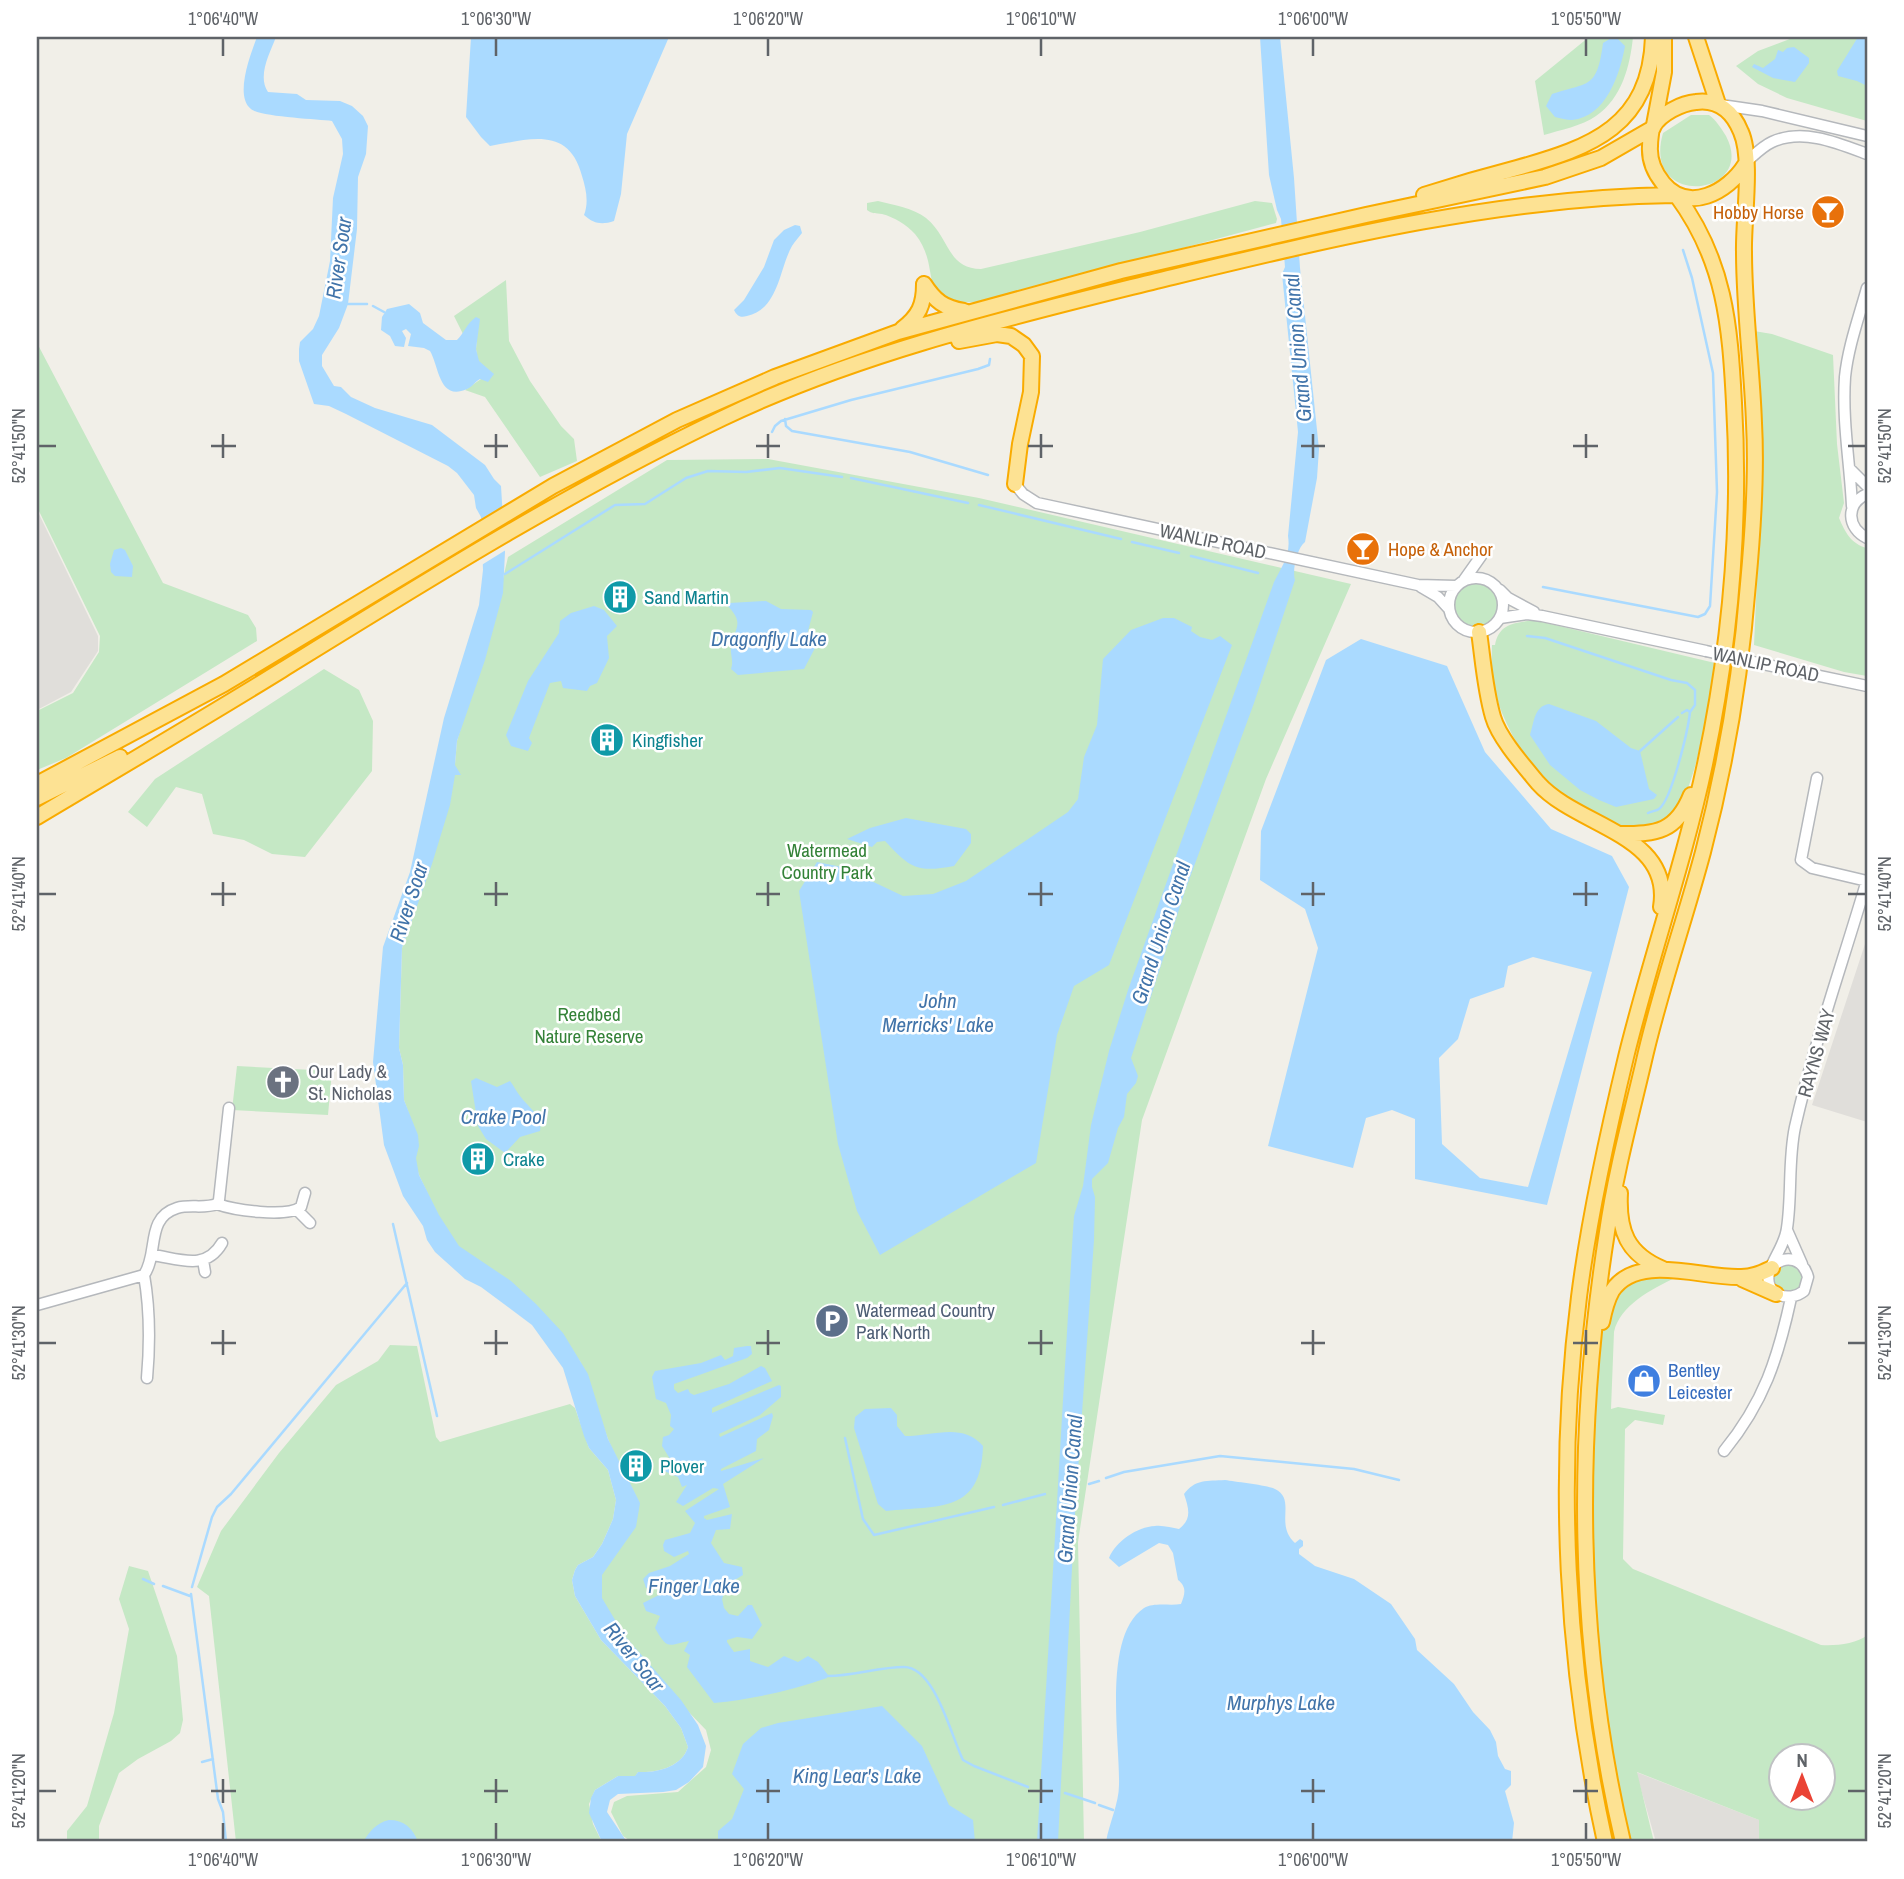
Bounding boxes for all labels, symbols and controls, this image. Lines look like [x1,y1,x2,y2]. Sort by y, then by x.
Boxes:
text: 1°06'40"W [188,6,258,31]
text: 1°06'30"W [461,6,531,31]
text: 1°06'20"W [733,6,803,31]
text: 1°06'10"W [1006,6,1076,31]
text: 1°06'00"W [1278,6,1348,31]
text: 1°05'50"W [1551,6,1621,31]
bar icon: Hobby Horse [1809,193,1847,231]
place label: Hobby Horse [1713,199,1804,225]
water label: River Soar [318,214,359,301]
water label: Grand Union Canal [1276,272,1318,423]
text: 52°41'50"N [6,408,31,484]
text: 52°41'50"N [1872,408,1897,484]
street label: WANLIP ROAD [1157,517,1269,565]
bar icon: Hope & Anchor [1344,530,1382,568]
place label: Hope & Anchor [1388,536,1494,562]
building icon: Sand Martin [601,578,639,616]
place label: Sand Martin [644,584,729,610]
water label: Dragonfly Lake [711,624,827,653]
street label: WANLIP ROAD [1710,640,1822,688]
building icon: Kingfisher [588,721,626,759]
place label: Kingfisher [632,727,704,753]
park label: Watermead Country Park [782,837,873,885]
text: 52°41'40"N [6,856,31,932]
text: 52°41'40"N [1872,856,1897,932]
water label: River Soar [382,857,435,945]
water label: Grand Union Canal [1124,857,1198,1008]
water label: John Merricks' Lake [882,986,994,1039]
park label: Reedbed Nature Reserve [534,1001,644,1049]
street label: RAYNS WAY [1791,1005,1841,1100]
place label: Our Lady & St. Nicholas [308,1058,392,1106]
church icon: Our Lady & St. Nicholas [264,1063,302,1101]
water label: Crake Pool [460,1102,547,1131]
building icon: Crake [459,1140,497,1178]
place label: Crake [503,1146,545,1172]
place label: Watermead Country Park North [856,1297,995,1345]
parking icon: Watermead Country Park North [813,1302,851,1340]
text: 52°41'30"N [6,1305,31,1381]
text: 52°41'30"N [1872,1305,1897,1381]
place label: Bentley Leicester [1668,1357,1733,1405]
shop icon: Bentley Leicester [1625,1362,1663,1400]
water label: Grand Union Canal [1050,1413,1089,1564]
building icon: Plover [617,1447,655,1485]
place label: Plover [660,1453,705,1479]
water label: Finger Lake [648,1571,740,1600]
water label: River Soar [597,1616,672,1699]
water label: Murphys Lake [1227,1688,1335,1717]
north arrow [1768,1742,1838,1812]
text: N [1796,1747,1808,1773]
text: 52°41'20"N [6,1753,31,1829]
text: 52°41'20"N [1872,1753,1897,1829]
water label: King Lear's Lake [793,1761,921,1790]
text: 1°06'40"W [188,1847,258,1872]
text: 1°06'30"W [461,1847,531,1872]
text: 1°06'20"W [733,1847,803,1872]
text: 1°06'10"W [1006,1847,1076,1872]
text: 1°06'00"W [1278,1847,1348,1872]
text: 1°05'50"W [1551,1847,1621,1872]

